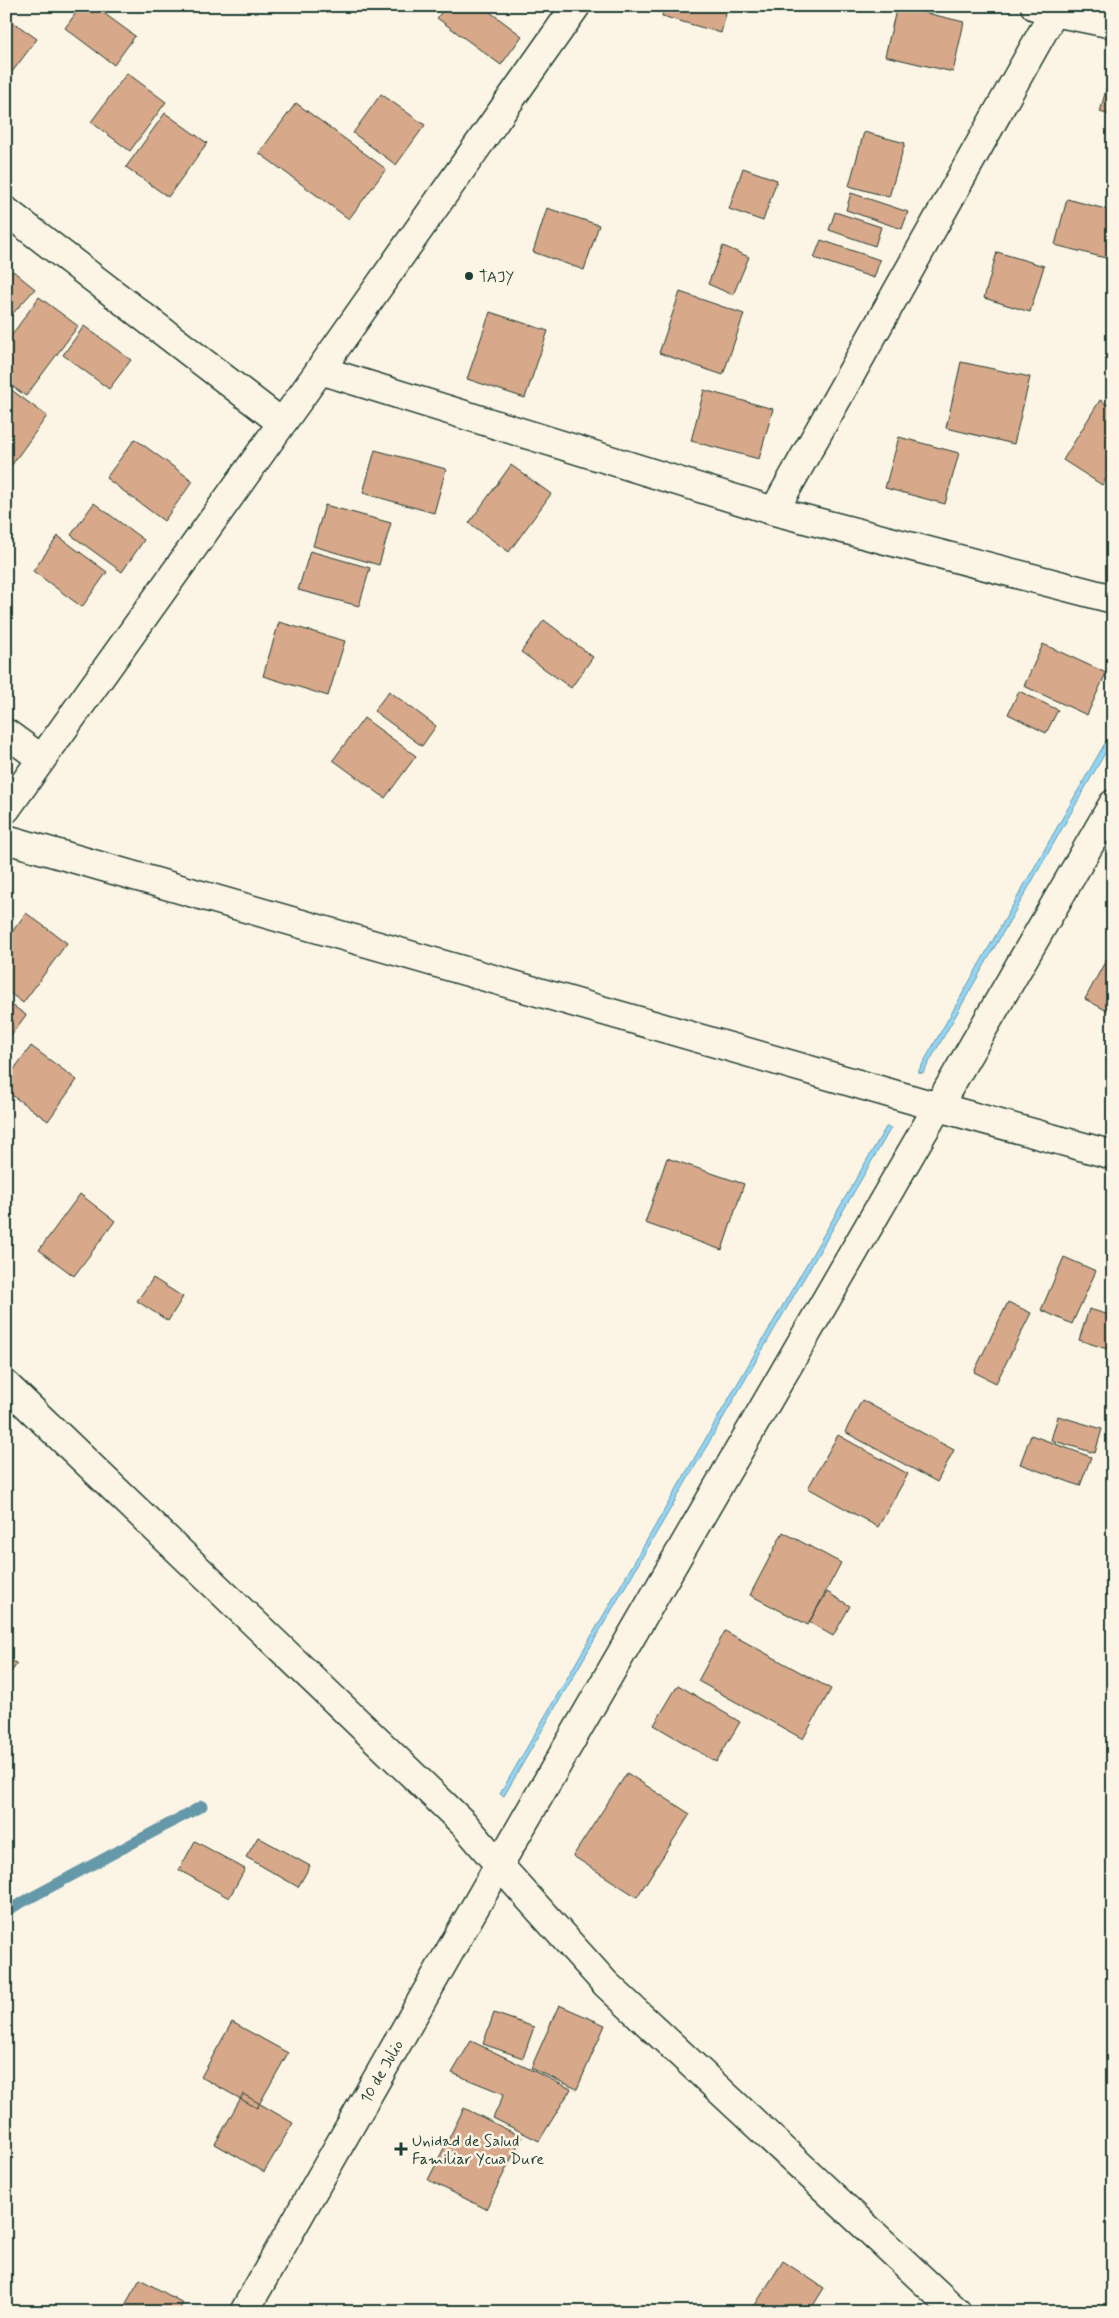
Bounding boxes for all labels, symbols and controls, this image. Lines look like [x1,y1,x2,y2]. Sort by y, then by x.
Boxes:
place label: TAJY [479,267,514,288]
marker: TAJY [463,270,475,282]
street label: 10 de Julio [356,2036,409,2107]
place label: Unidad de Salud Familiar Ycua Dure [412,2131,544,2170]
marker: Unidad de Salud Familiar Ycua Dure [394,2142,408,2156]

